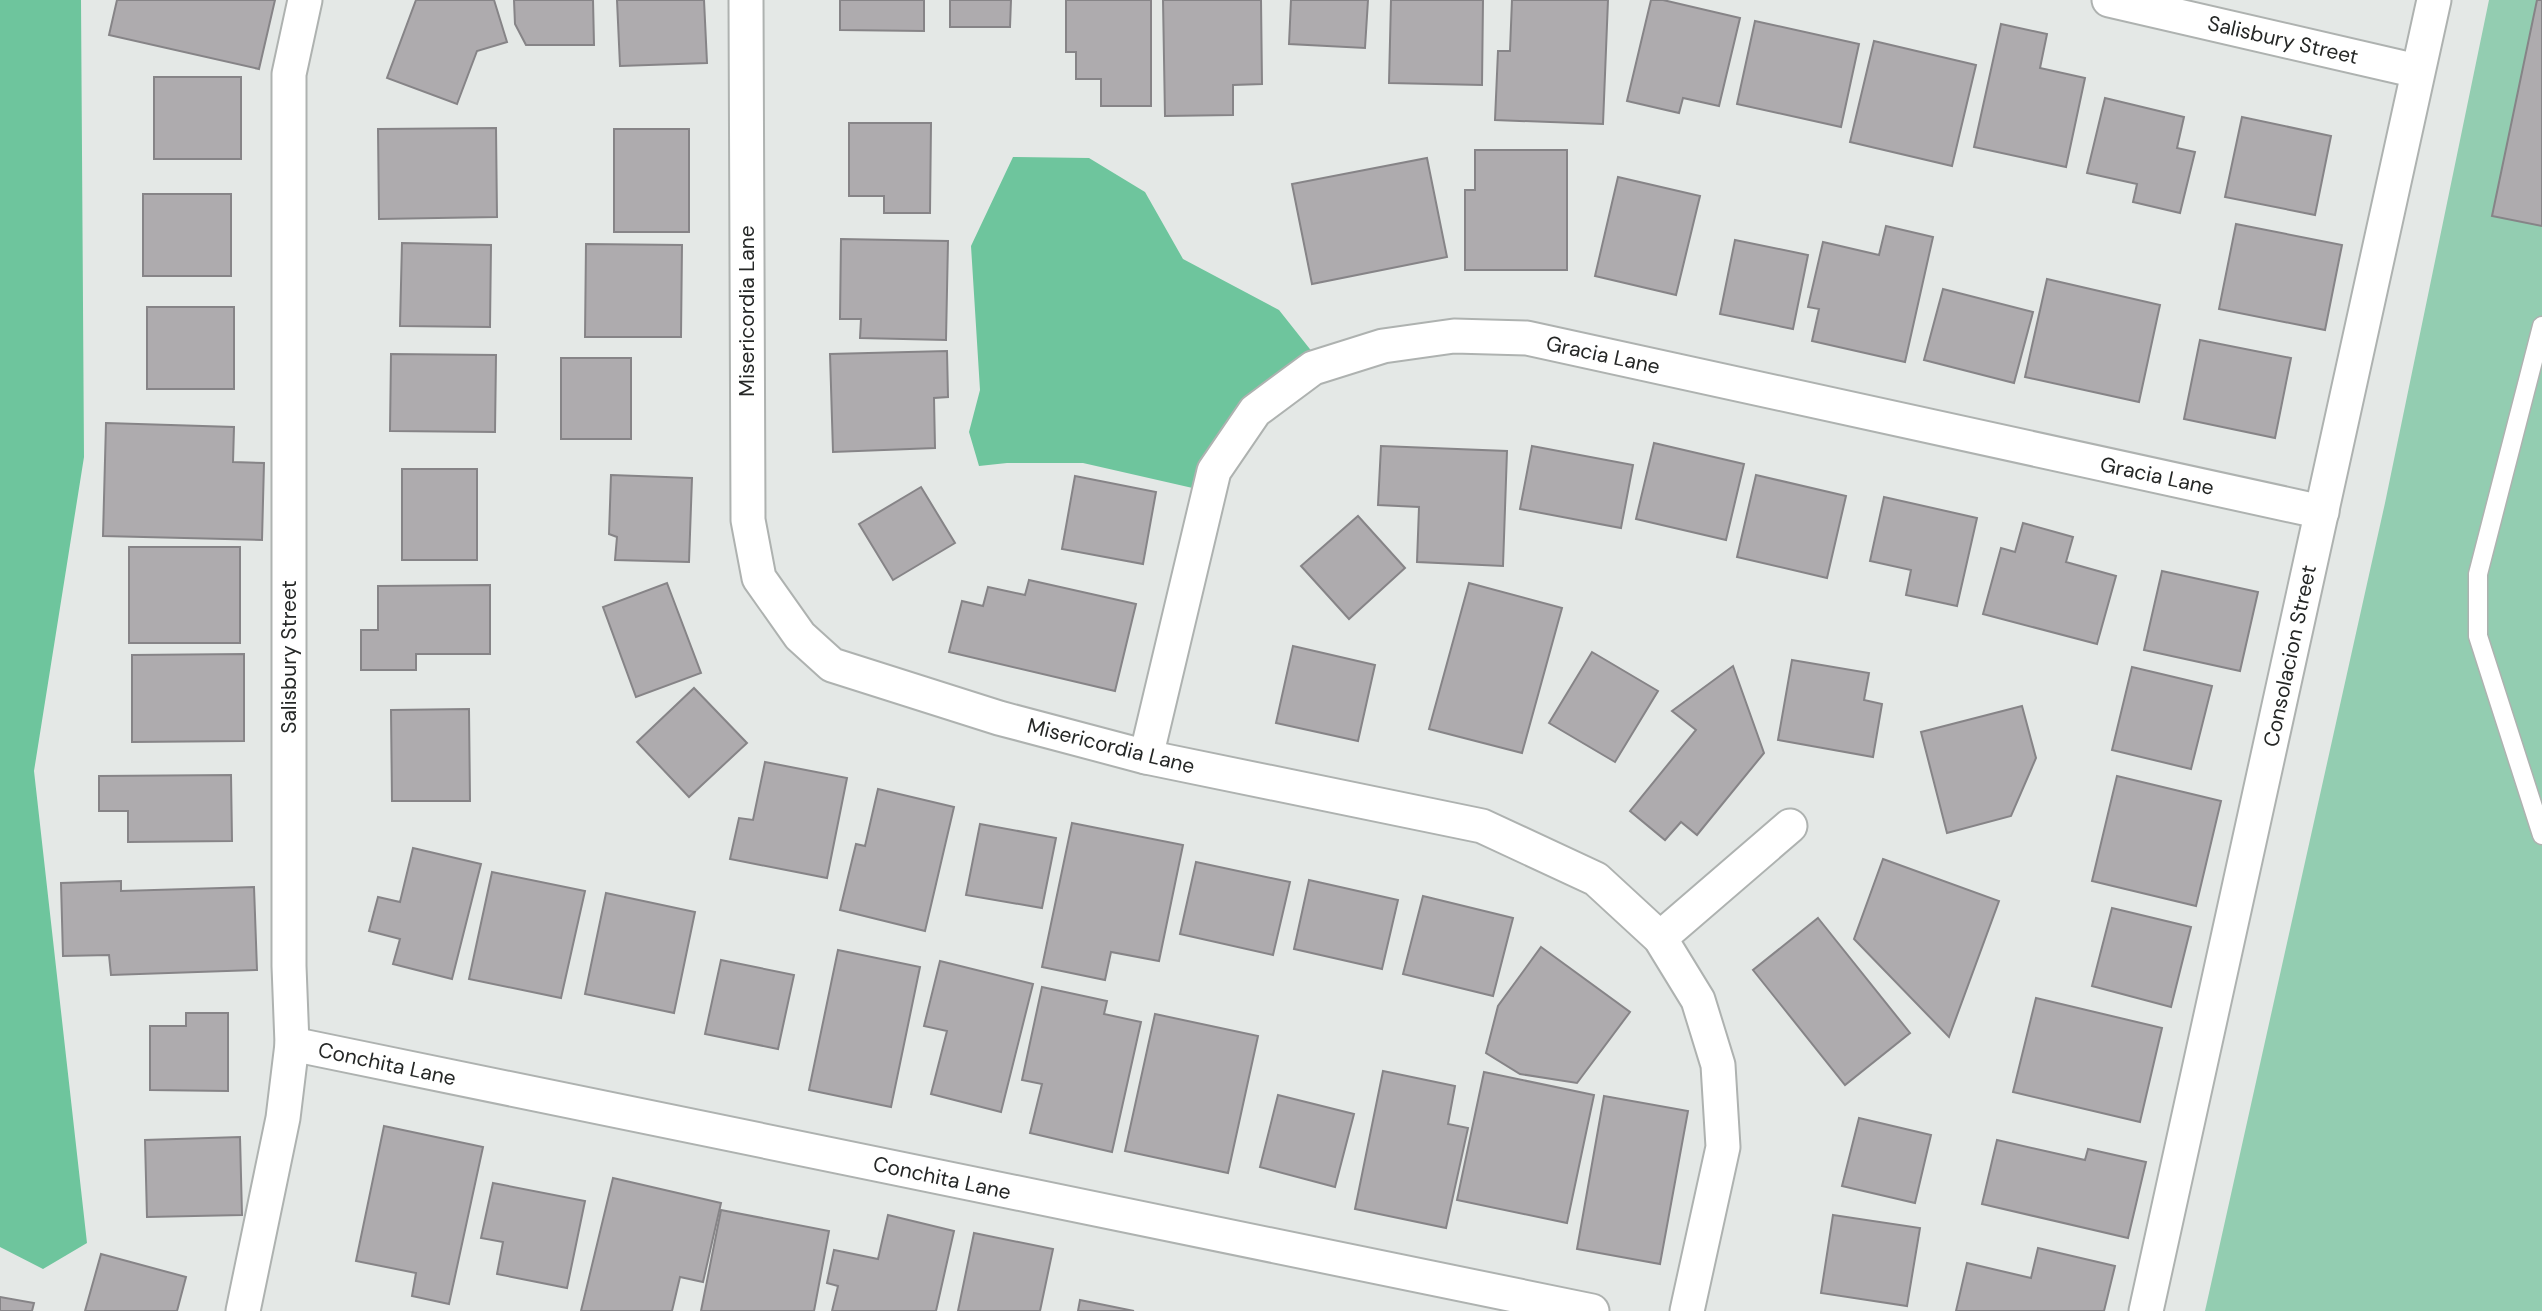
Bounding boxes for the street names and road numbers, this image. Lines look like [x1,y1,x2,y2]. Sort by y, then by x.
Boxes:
street label: Salisbury Street [2205,9,2361,71]
street label: Misericordia Lane [733,225,761,397]
street label: Gracia Lane [1544,329,1663,381]
street label: Gracia Lane [2098,450,2217,502]
street label: Consolacion Street [2257,562,2323,750]
street label: Salisbury Street [275,580,303,734]
street label: Misericordia Lane [1024,712,1198,780]
street label: Conchita Lane [315,1036,459,1092]
street label: Conchita Lane [870,1150,1014,1206]

